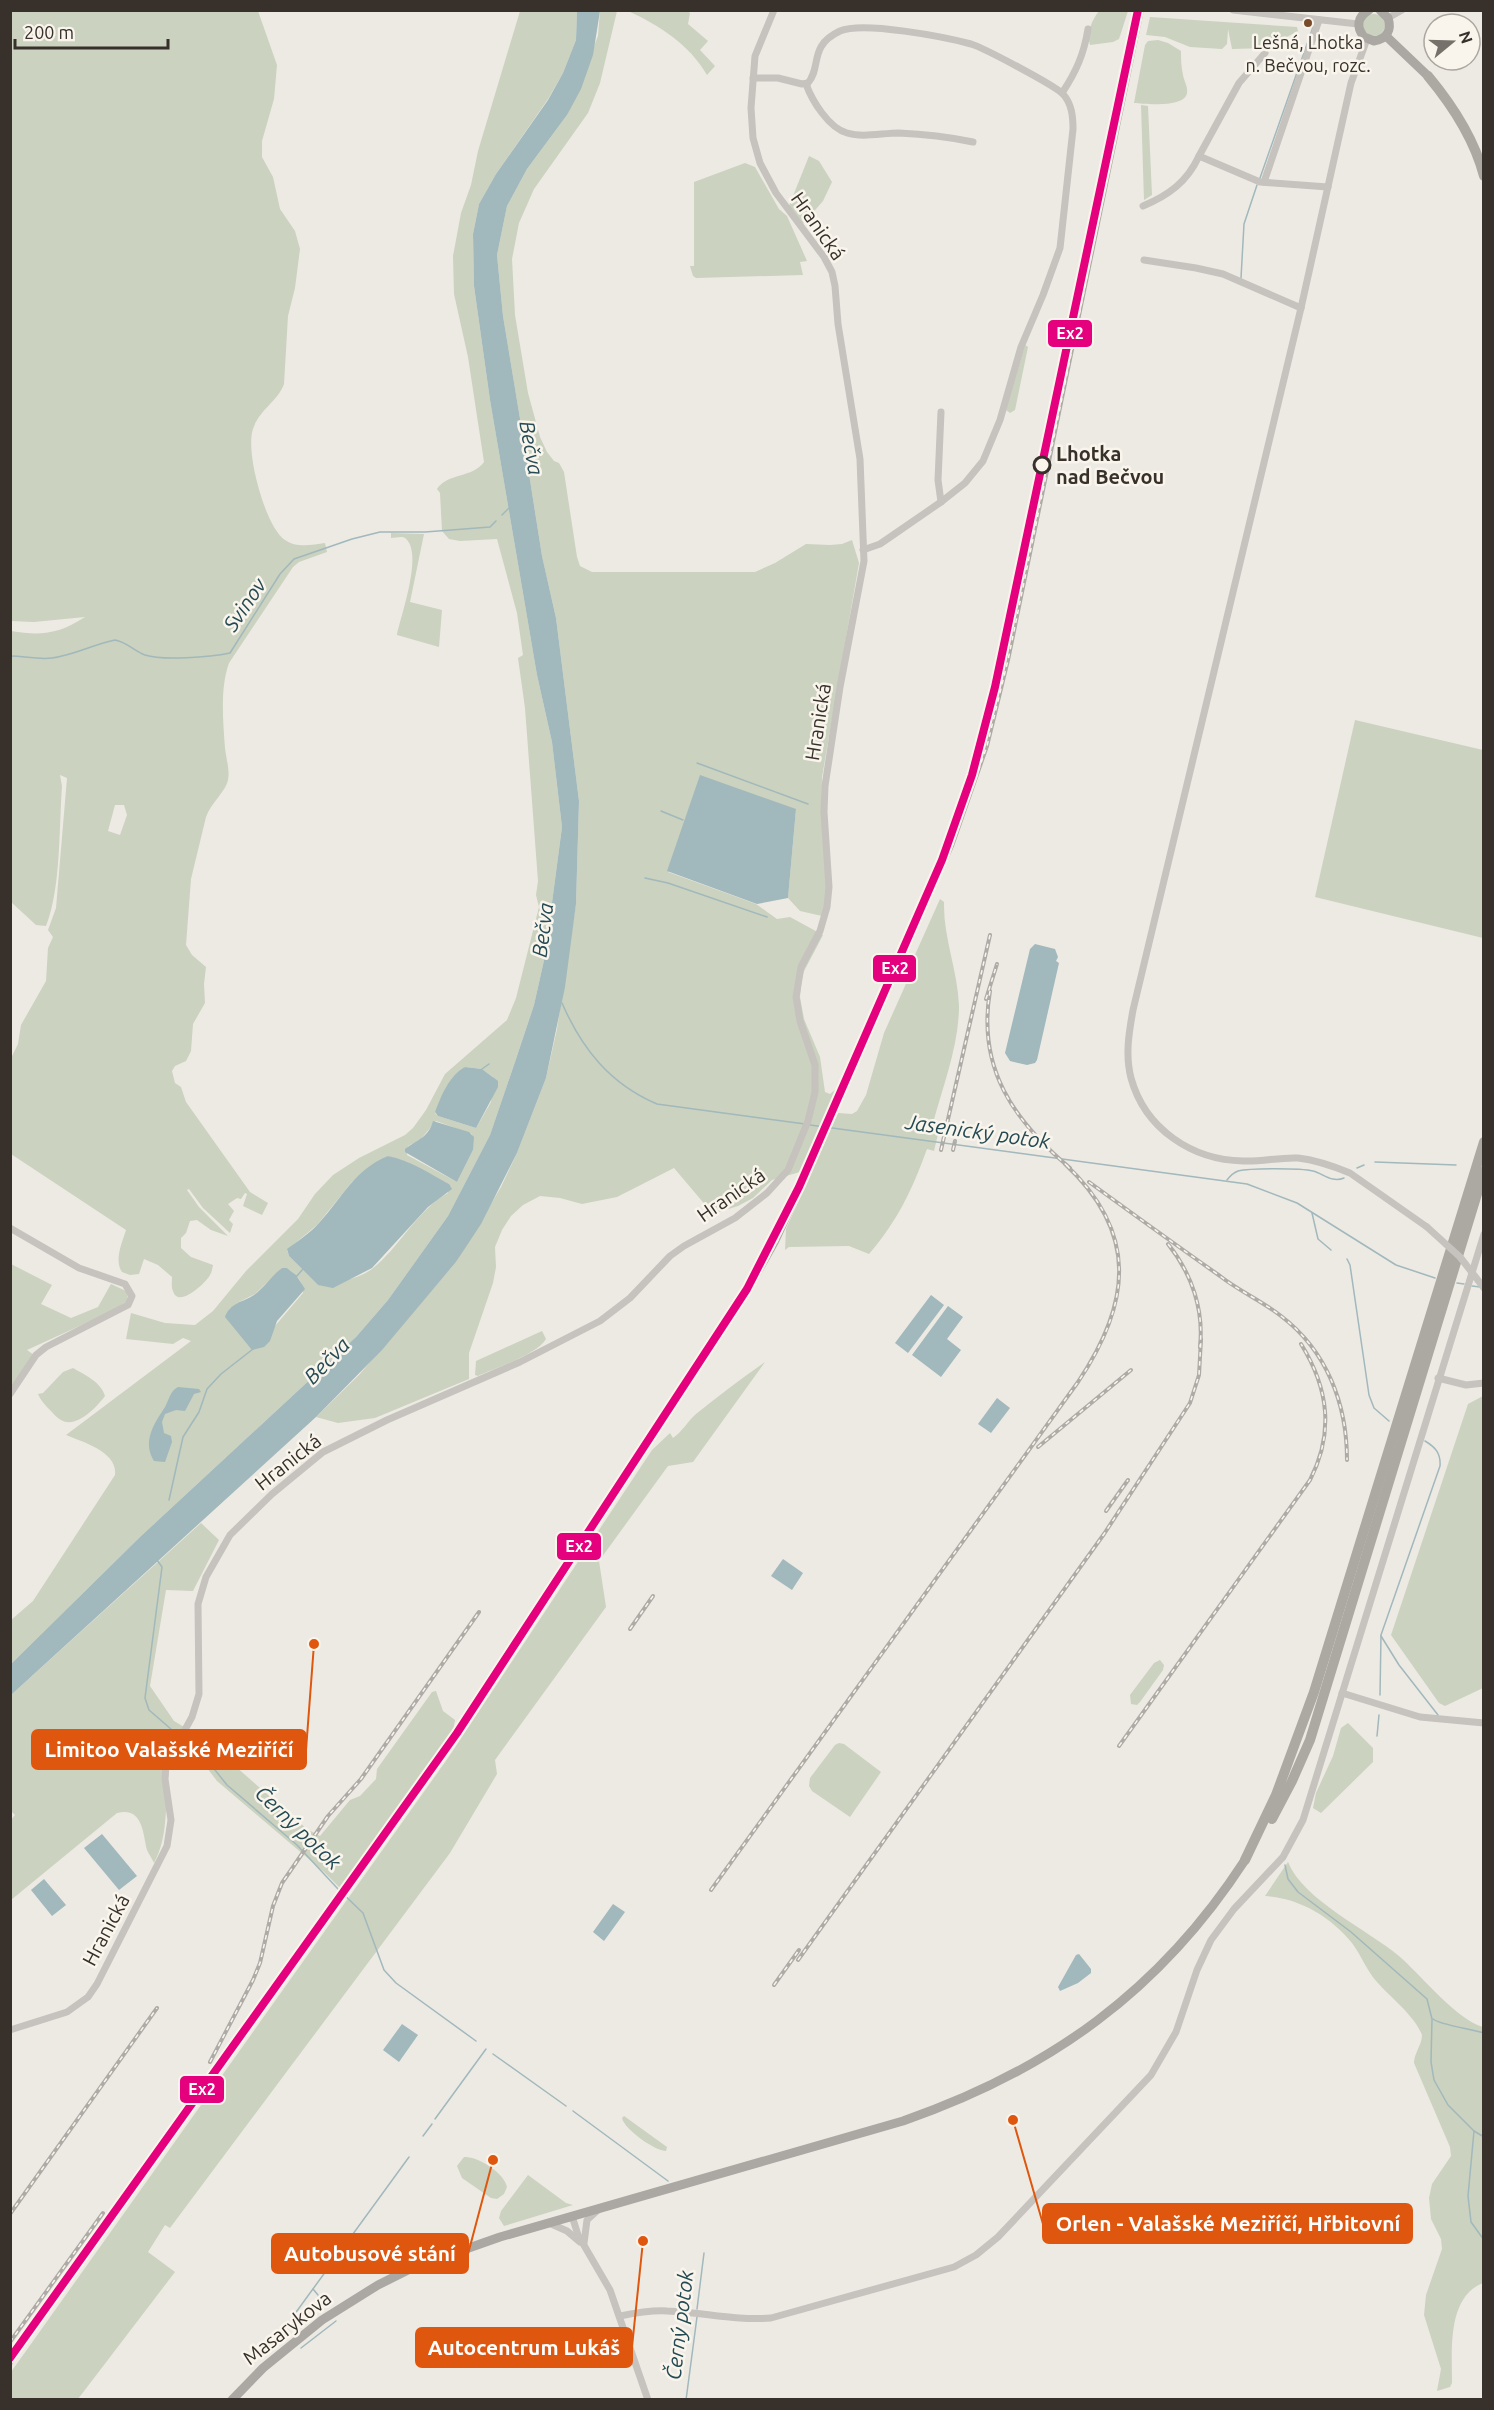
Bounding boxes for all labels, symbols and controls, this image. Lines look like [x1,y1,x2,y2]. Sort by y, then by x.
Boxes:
scale bar [15,12,168,50]
north arrow [1422,12,1482,72]
marker: Lešná, Lhotka n. Bečvou, rozc. [1302,17,1314,29]
text: 200 m [24,22,74,42]
text: N [1456,29,1477,46]
place label: Lešná, Lhotka n. Bečvou, rozc. [1245,32,1371,75]
street label: Hranická [787,187,850,264]
line badge: Ex2 [1047,319,1093,348]
text: Ex2 [1056,324,1084,342]
water label: Bečva [515,419,549,477]
place label: Lhotka nad Bečvou [1056,442,1164,488]
marker: Lhotka nad Bečvou [1033,456,1051,474]
water label: Svinov [217,573,271,636]
street label: Hranická [800,682,835,762]
water label: Bečva [527,901,557,959]
line badge: Ex2 [872,954,917,983]
text: Ex2 [881,959,909,977]
water label: Jasenický potok [903,1109,1052,1153]
street label: Hranická [692,1163,769,1226]
water label: Bečva [299,1332,354,1388]
street label: Hranická [250,1429,325,1495]
line badge: Ex2 [556,1532,602,1561]
text: Ex2 [565,1537,593,1555]
callout: Limitoo Valašské Meziříčí [32,1730,306,1769]
text: Limitoo Valašské Meziříčí [44,1737,294,1761]
water label: Černý potok [251,1780,347,1874]
street label: Hranická [77,1890,134,1969]
line badge: Ex2 [179,2075,225,2104]
text: Ex2 [188,2080,216,2098]
callout: Orlen - Valašské Meziříčí, Hřbitovní [1043,2204,1412,2243]
text: Orlen - Valašské Meziříčí, Hřbitovní [1056,2211,1400,2235]
callout: Autobusové stání [272,2234,468,2273]
text: Autobusové stání [284,2241,456,2265]
water label: Černý potok [660,2268,698,2381]
street label: Masarykova [238,2286,335,2369]
callout: Autocentrum Lukáš [416,2328,632,2367]
text: Autocentrum Lukáš [428,2335,620,2359]

